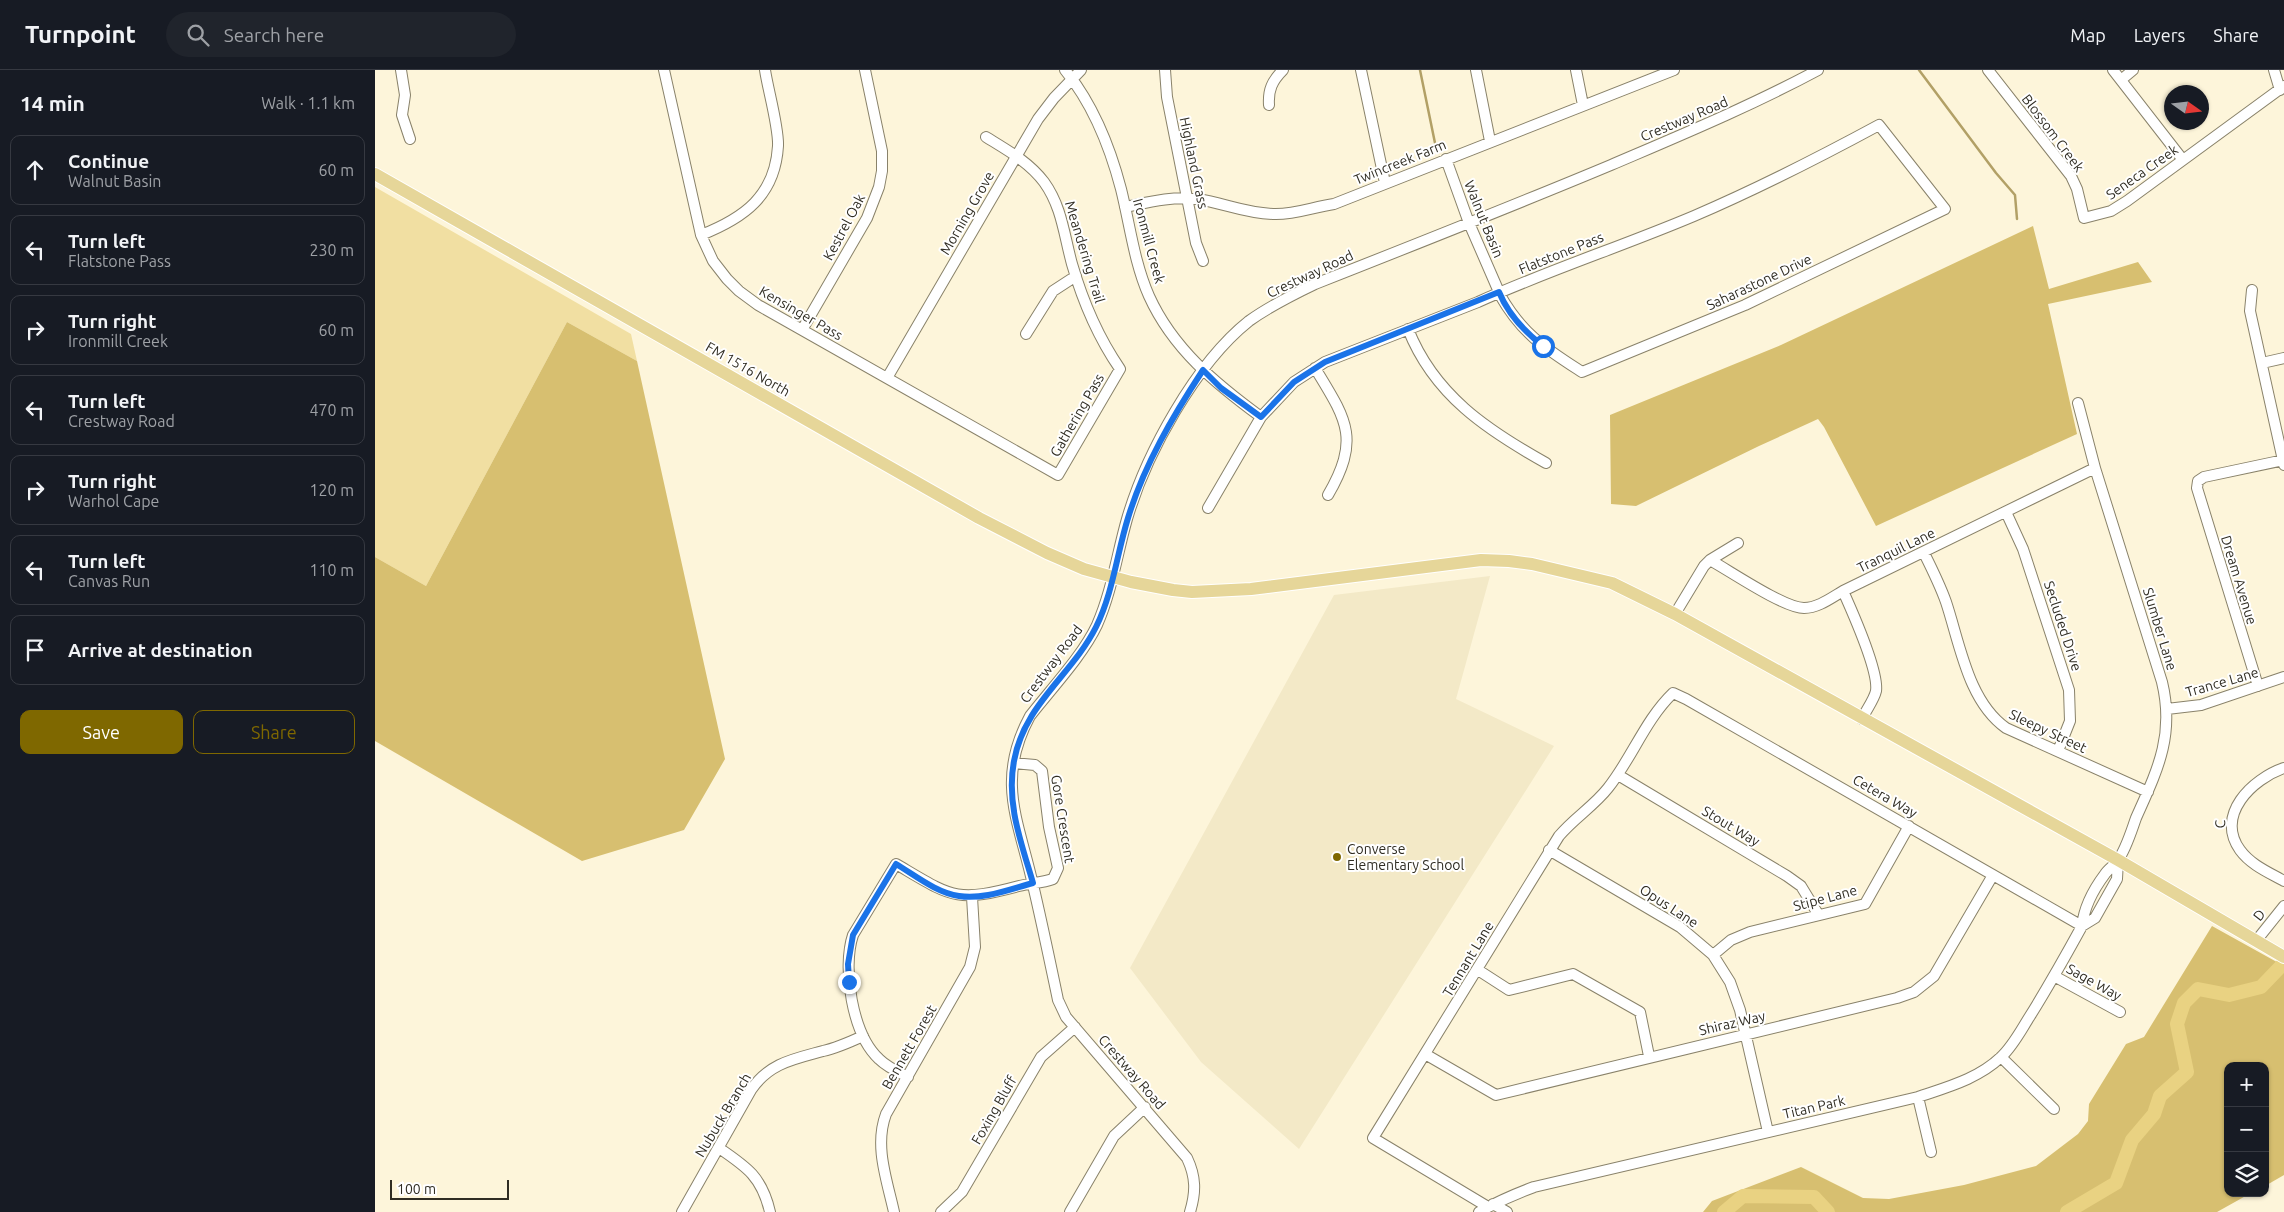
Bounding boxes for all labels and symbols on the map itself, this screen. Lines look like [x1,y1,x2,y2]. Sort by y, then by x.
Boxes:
north arrow [2164,85,2209,130]
street label: Blossom Creek [2019,91,2087,175]
street label: Crestway Road [1638,93,1730,145]
street label: Highland Grass [1176,116,1212,210]
street label: Twincreek Farm [1352,136,1448,188]
street label: Seneca Creek [2103,141,2181,203]
street label: Morning Grove [937,168,997,258]
street label: Walnut Basin [1461,178,1507,260]
street label: Kestrel Oak [820,191,868,263]
street label: Ironmill Creek [1130,197,1168,285]
street label: Meandering Trail [1062,199,1108,305]
street label: Flatstone Pass [1516,229,1606,277]
street label: Crestway Road [1264,247,1356,301]
street label: Saharastone Drive [1704,251,1814,313]
street label: Kensinger Pass [757,283,845,343]
route start [1532,335,1555,358]
street label: FM 1516 North [703,338,793,400]
street label: Gathering Pass [1047,371,1107,459]
street label: Tranquil Lane [1855,524,1937,576]
street label: Dream Avenue [2218,533,2260,627]
street label: Secluded Drive [2041,579,2085,673]
street label: Slumber Lane [2140,586,2180,672]
street label: Crestway Road [1016,622,1086,706]
street label: Trance Lane [2184,664,2260,700]
street label: Sleepy Street [2007,706,2090,756]
street label: Cetera Way [1850,771,1920,821]
street label: Gore Crescent [1048,774,1078,865]
street label: Stout Way [1699,803,1763,850]
street label: C [2212,819,2228,828]
place label: Converse Elementary School [1347,841,1465,873]
marker: Converse Elementary School [1331,851,1343,863]
street label: Opus Lane [1637,881,1701,931]
street label: Stipe Lane [1791,882,1859,914]
street label: D [2250,906,2268,924]
street label: Tennant Lane [1439,919,1497,999]
street label: Sage Way [2064,960,2124,1004]
route end [838,971,861,994]
street label: Bennett Forest [878,1002,940,1092]
street label: Shiraz Way [1697,1008,1767,1038]
street label: Crestway Road [1095,1031,1169,1113]
street label: Nubuck Branch [692,1070,754,1160]
street label: Foxing Bluff [968,1073,1020,1147]
street label: Titan Park [1781,1092,1847,1122]
scale bar [390,1177,509,1200]

